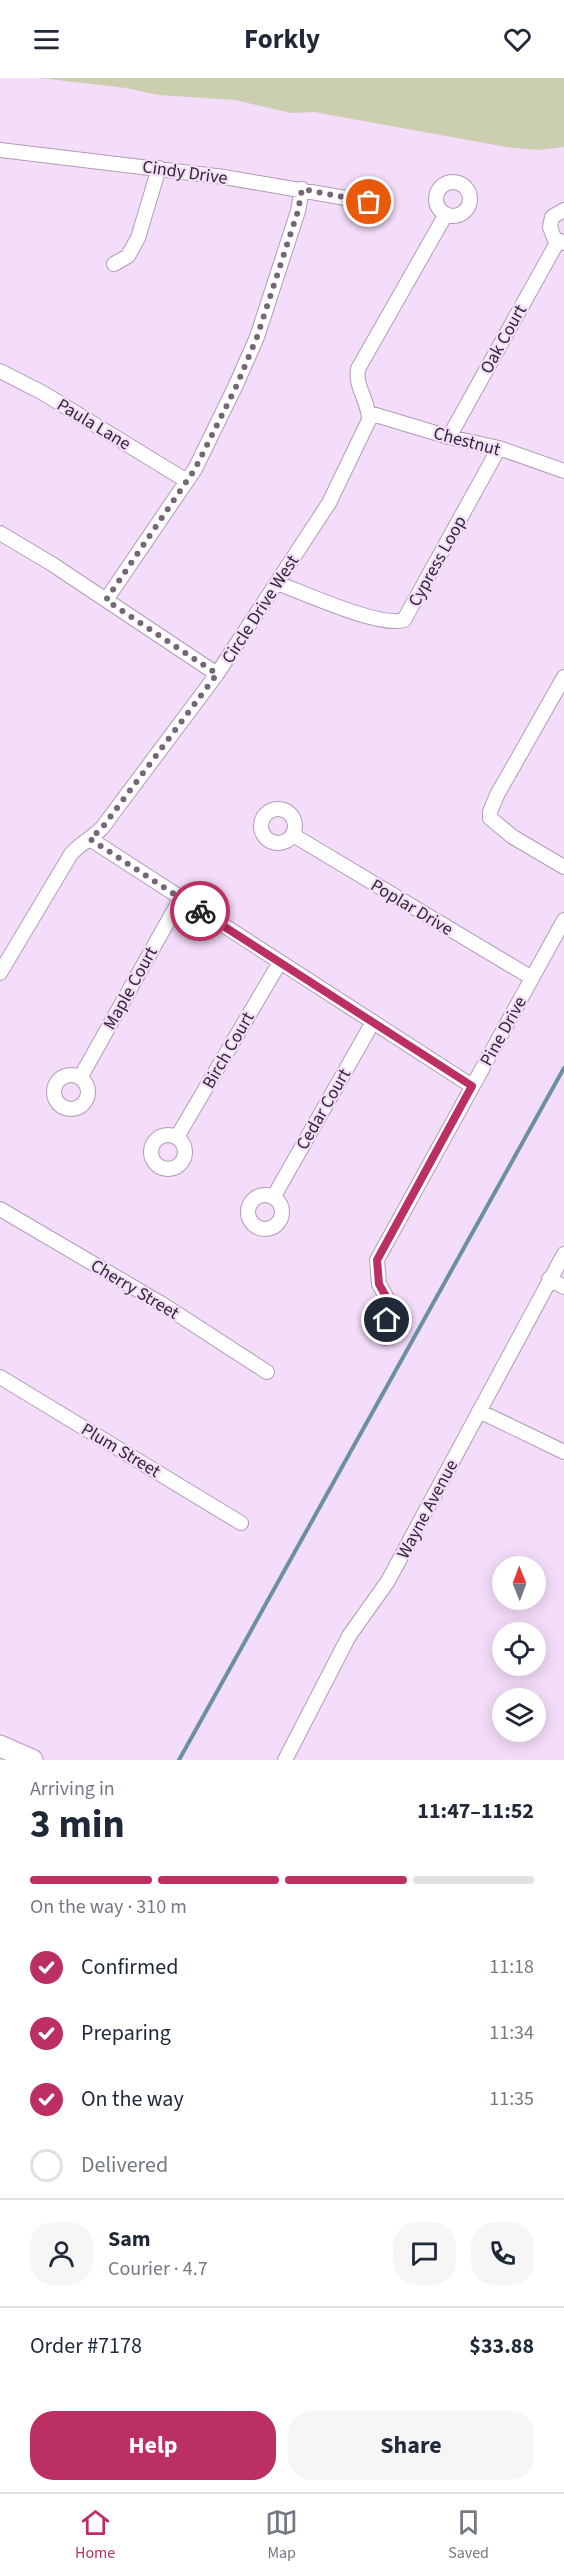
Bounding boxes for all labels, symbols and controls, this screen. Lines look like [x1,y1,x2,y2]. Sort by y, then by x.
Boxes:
text: Forkly [244,20,320,59]
icon: menu [30,23,63,56]
icon: heart [501,23,534,56]
street label: Cindy Drive [141,154,229,191]
pin [343,176,394,227]
icon: bag [352,185,385,218]
street label: Oak Court [474,300,533,378]
street label: Paula Lane [52,393,135,456]
street label: Chestnut [431,421,503,462]
street label: Cypress Loop [402,511,473,611]
street label: Circle Drive West [216,550,305,669]
street label: Poplar Drive [366,873,458,942]
courier [170,881,230,941]
icon: bike [184,895,217,928]
street label: Maple Court [97,942,164,1034]
street label: Pine Drive [474,992,533,1071]
street label: Birch Court [196,1007,260,1093]
street label: Cedar Court [290,1064,357,1155]
street label: Cherry Street [86,1253,184,1326]
pin [361,1294,412,1345]
icon: home [370,1303,403,1336]
street label: Plum Street [77,1417,165,1484]
street label: Wayne Avenue [391,1455,464,1563]
north arrow [492,1556,546,1610]
map controls [492,1556,546,1742]
button: locate [492,1622,546,1676]
button: layers [492,1688,546,1742]
text: Arriving in [30,1775,115,1803]
text: 11:47–11:52 [417,1795,534,1827]
text: 3 min [30,1797,125,1853]
text: On the way · 310 m [30,1893,187,1921]
icon: check [30,1951,63,1984]
text: Confirmed [81,1951,178,1983]
text: 11:18 [489,1953,534,1981]
icon: check [30,2017,63,2050]
text: Preparing [81,2017,171,2049]
text: 11:34 [489,2019,534,2047]
icon: check [30,2083,63,2116]
text: On the way [81,2083,184,2115]
text: 11:35 [489,2085,534,2113]
text: Delivered [81,2149,168,2181]
button: person [30,2222,93,2285]
button: chat [393,2222,456,2285]
button: phone [471,2222,534,2285]
text: Sam [108,2223,151,2255]
text: Courier · 4.7 [108,2255,208,2283]
text: Order #7178 [30,2330,142,2362]
text: $33.88 [469,2330,534,2362]
button: Help [30,2411,276,2480]
button: Share [288,2411,534,2480]
tab: Home [75,2506,115,2564]
tab: Map [265,2506,298,2564]
tab: Saved [448,2506,489,2564]

